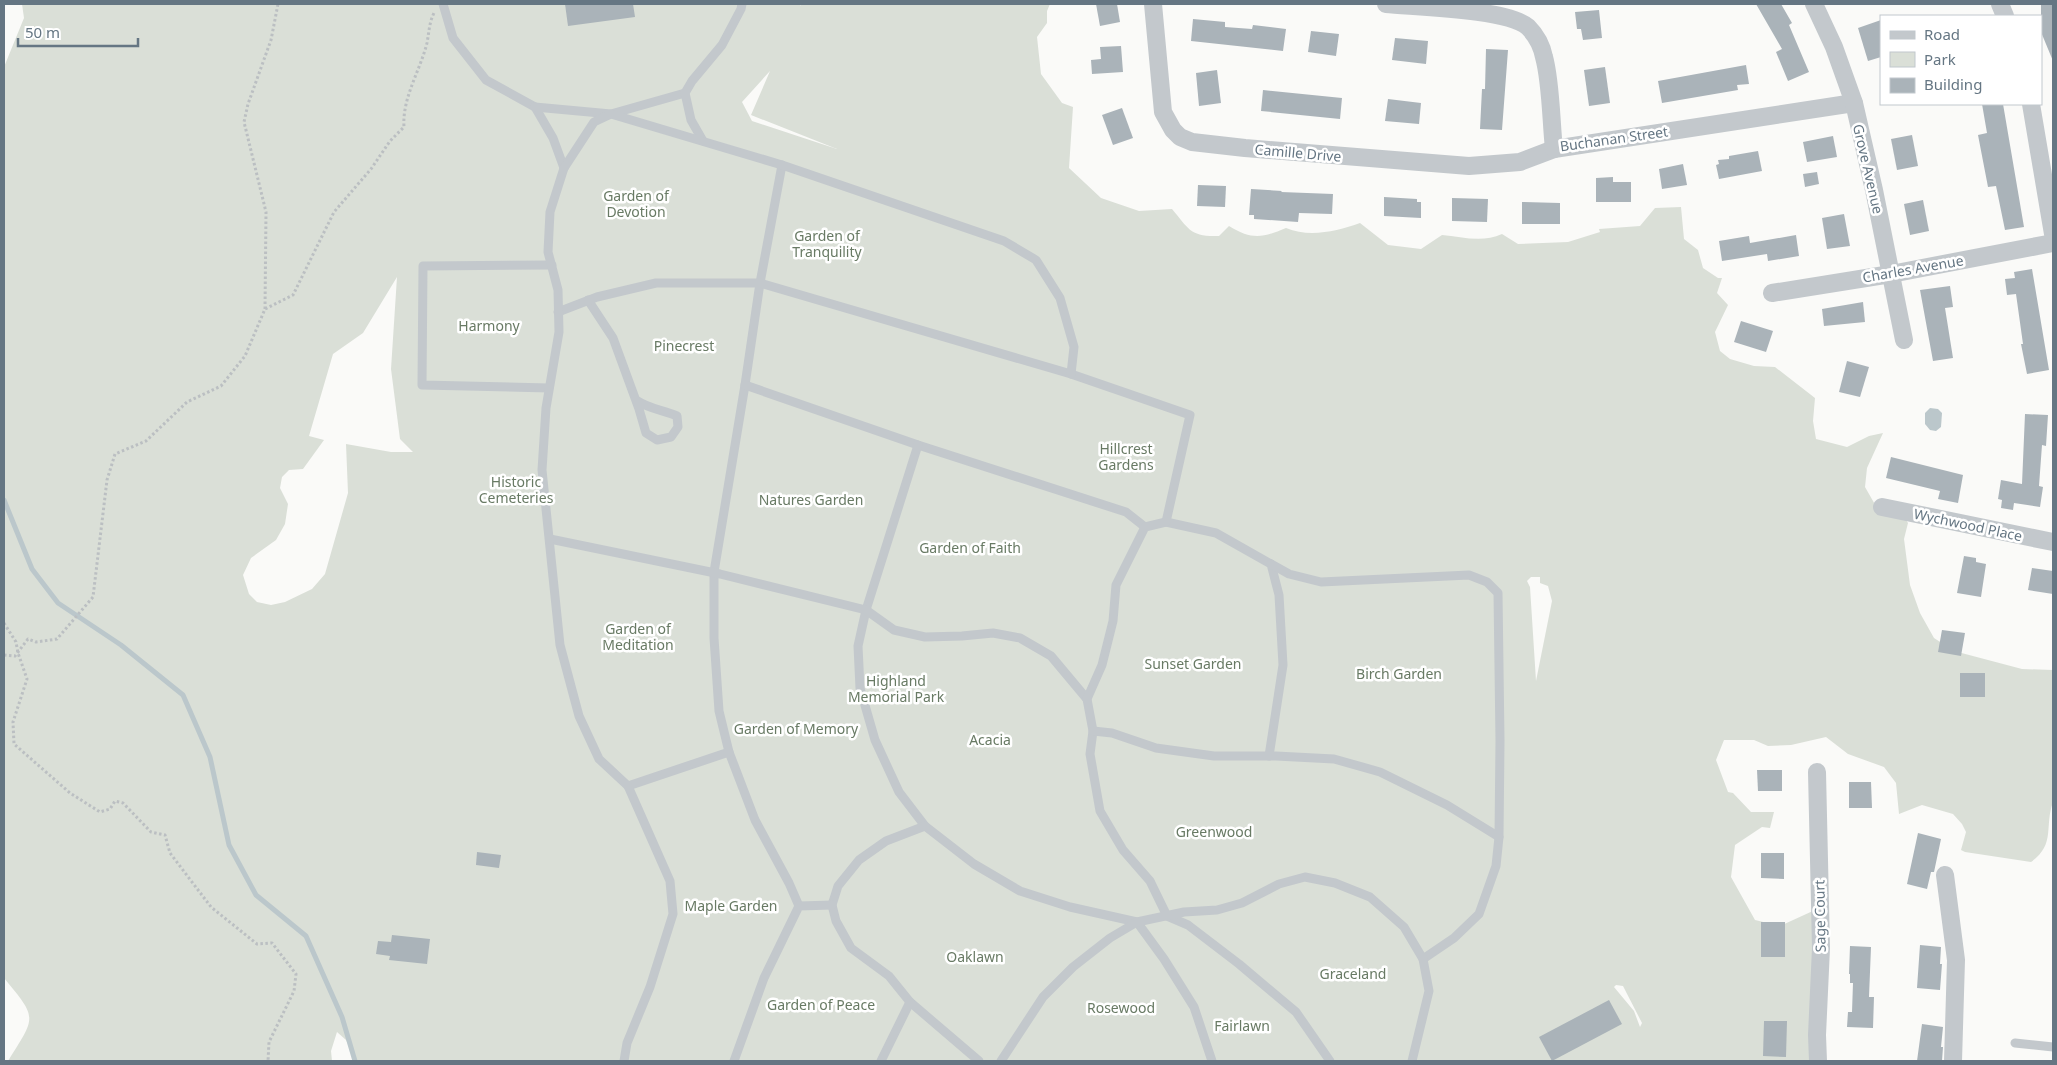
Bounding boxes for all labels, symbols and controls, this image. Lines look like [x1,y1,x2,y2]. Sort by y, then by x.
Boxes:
scale bar [18,15,138,47]
legend [1880,15,2042,105]
text: 50 m [25,22,60,42]
text: Road [1924,24,1960,44]
text: Park [1924,49,1956,69]
text: Building [1924,74,1982,94]
street label: Buchanan Street [1559,122,1669,155]
street label: Grove Avenue [1849,122,1888,216]
street label: Camille Drive [1254,139,1342,166]
park label: Garden of Devotion [603,186,670,221]
park label: Garden of Tranquility [792,226,863,261]
street label: Charles Avenue [1861,250,1965,287]
park label: Harmony [458,316,521,335]
park label: Pinecrest [654,336,714,355]
park label: Hillcrest Gardens [1098,439,1154,474]
park label: Historic Cemeteries [479,472,554,507]
park label: Natures Garden [759,490,863,509]
street label: Wychwood Place [1912,504,2024,545]
park label: Garden of Faith [919,538,1021,557]
park label: Garden of Meditation [602,619,674,654]
park label: Sunset Garden [1145,654,1242,673]
park label: Birch Garden [1356,664,1442,683]
park label: Highland Memorial Park [848,671,945,706]
park label: Garden of Memory [734,719,859,738]
park label: Acacia [969,730,1011,749]
park label: Greenwood [1176,822,1252,841]
street label: Sage Court [1809,880,1830,952]
park label: Maple Garden [684,896,778,915]
park label: Oaklawn [946,947,1004,966]
park label: Graceland [1320,964,1386,983]
park label: Garden of Peace [767,995,875,1014]
park label: Rosewood [1087,998,1155,1017]
park label: Fairlawn [1214,1016,1270,1035]

